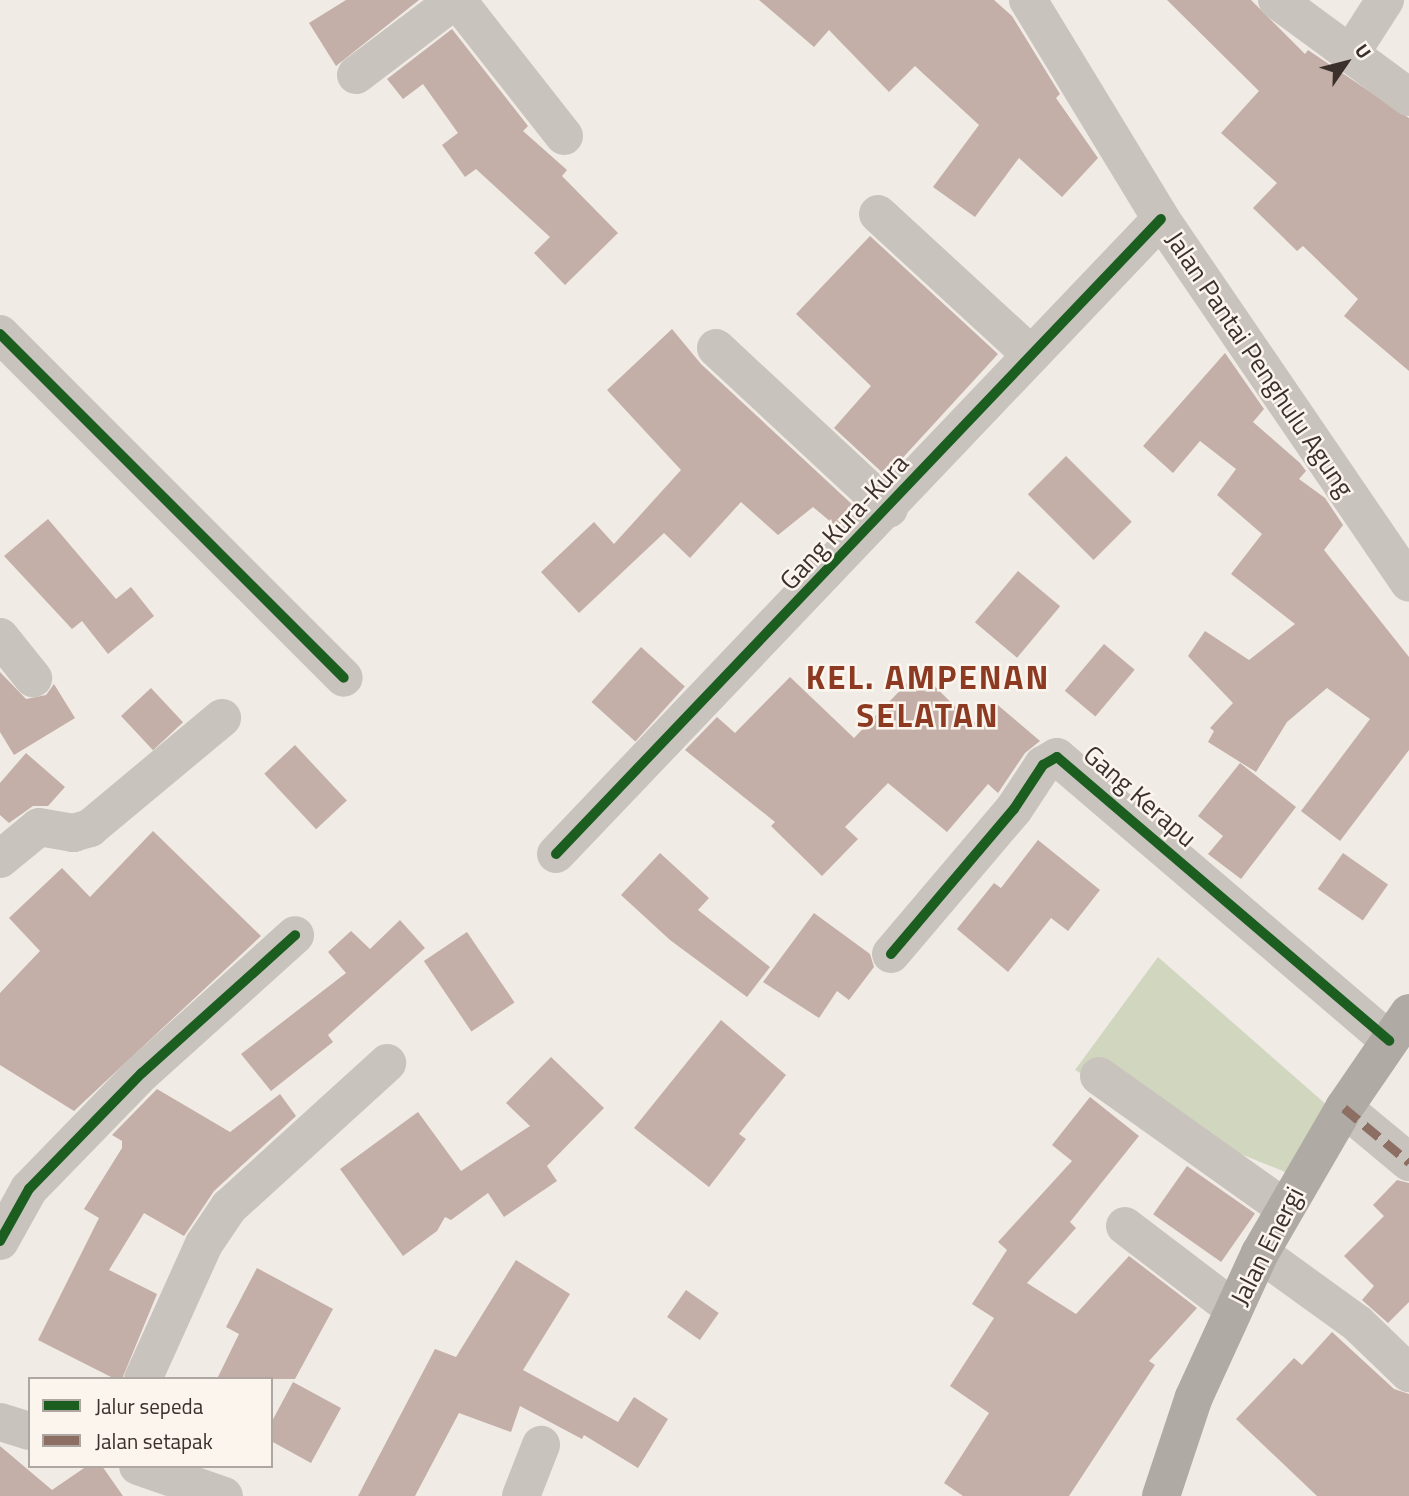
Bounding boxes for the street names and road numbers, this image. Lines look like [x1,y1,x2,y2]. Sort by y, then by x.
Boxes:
street label: Jalan Pantai Penghulu Agung [1159,225,1361,503]
street label: Gang Kura-Kura [773,448,915,596]
street label: Gang Kerapu [1077,739,1203,853]
street label: Jalan Energi [1224,1182,1310,1310]

